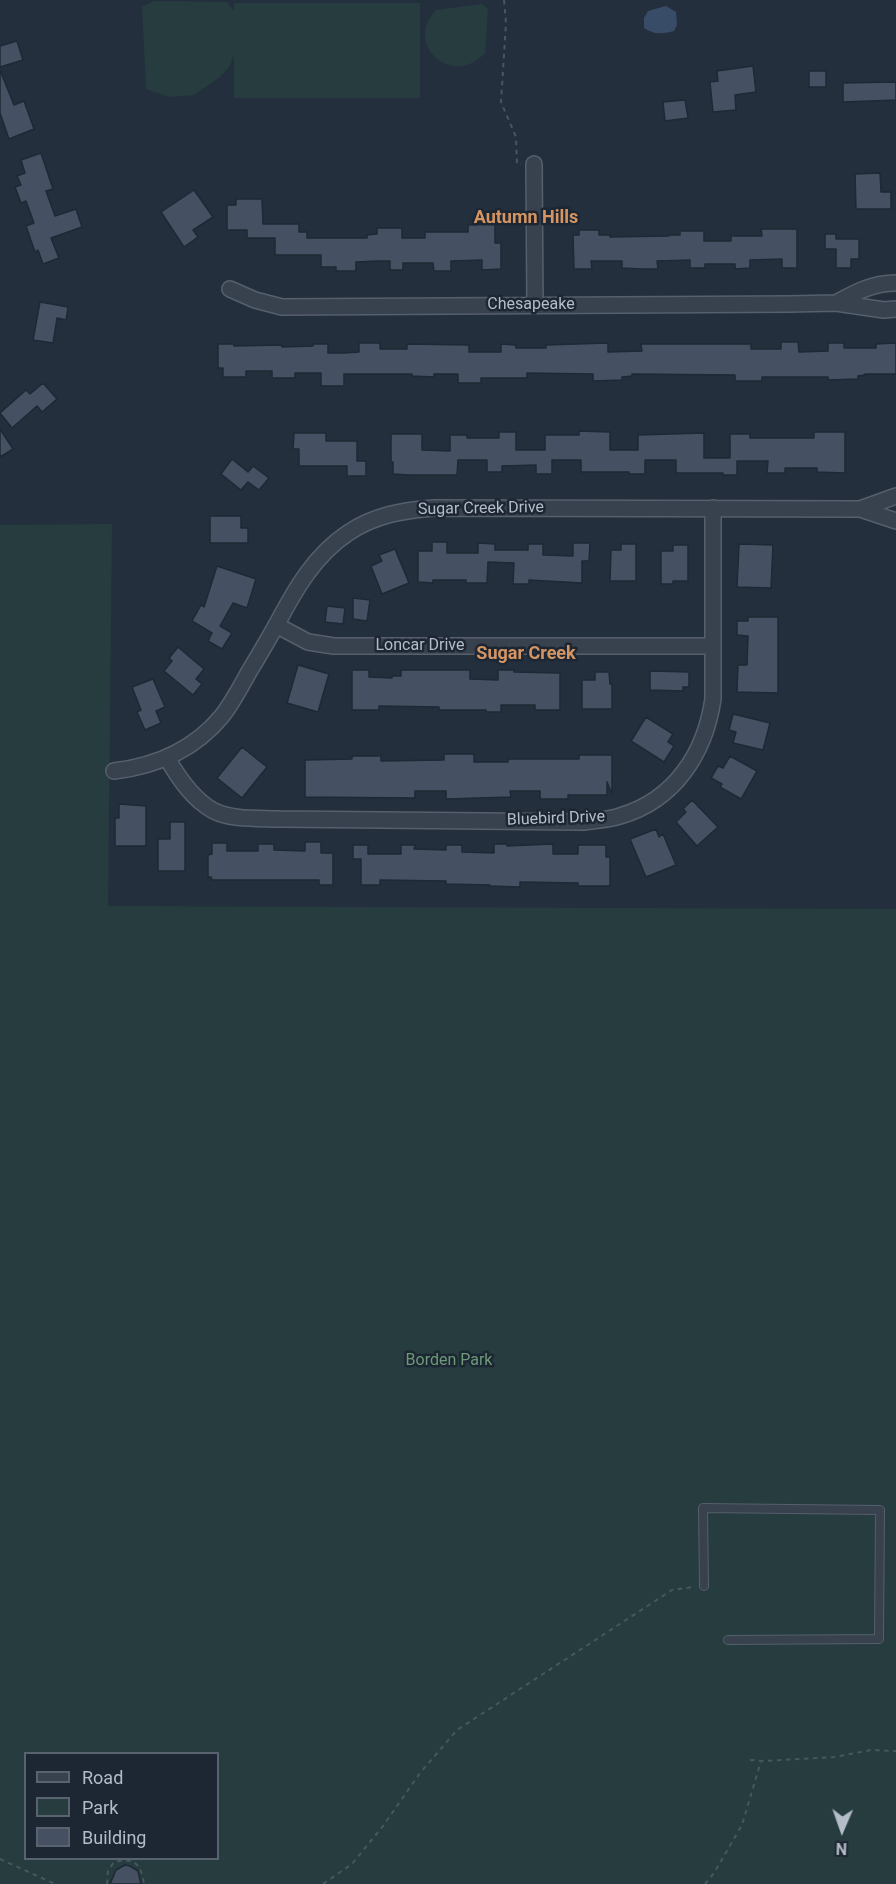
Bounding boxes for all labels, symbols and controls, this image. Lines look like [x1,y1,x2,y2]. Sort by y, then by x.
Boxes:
district label: Autumn Hills [474,207,578,229]
street label: Chesapeake [487,295,575,315]
street label: Sugar Creek Drive [418,498,544,520]
street label: Loncar Drive [376,636,464,656]
district label: Sugar Creek [476,643,576,665]
street label: Bluebird Drive [507,808,605,830]
park label: Borden Park [406,1351,492,1371]
legend [24,1752,219,1860]
text: Road [82,1767,123,1788]
text: Park [82,1797,118,1818]
north arrow [812,1800,872,1860]
text: Building [82,1827,146,1848]
text: N [835,1839,847,1858]

